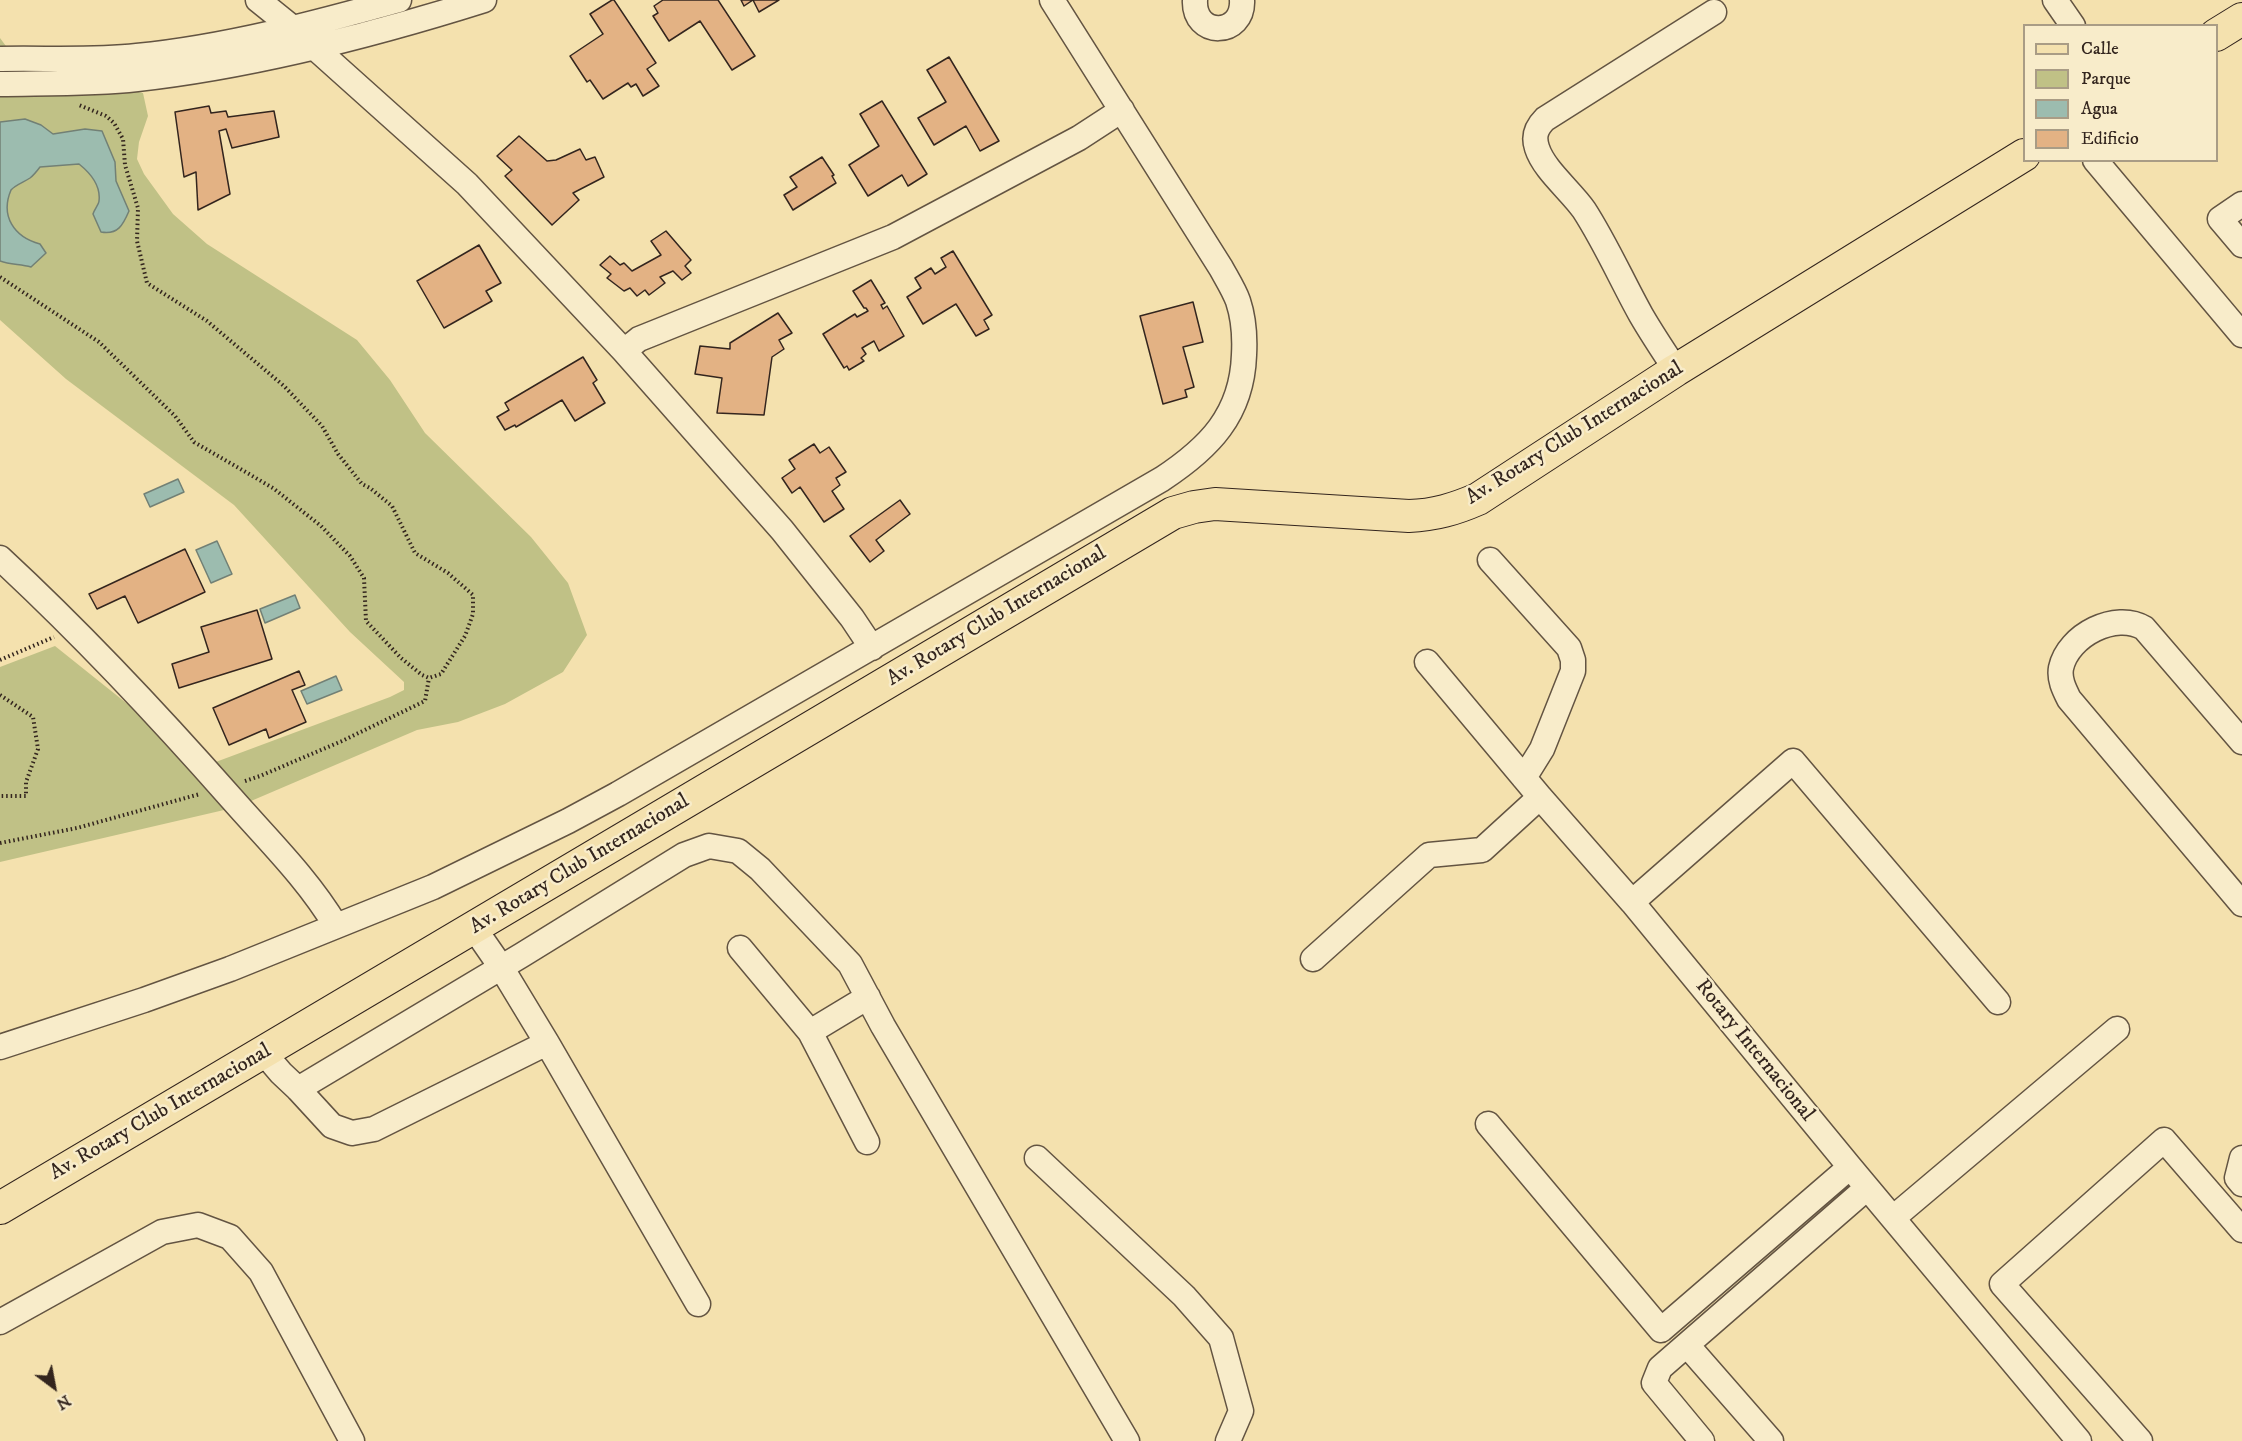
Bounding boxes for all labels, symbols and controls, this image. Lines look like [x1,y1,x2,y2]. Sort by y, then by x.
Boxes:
legend [2023,24,2218,162]
text: Calle [2081,38,2119,60]
text: Parque [2081,68,2131,90]
text: Agua [2081,98,2118,120]
text: Edificio [2081,128,2139,150]
street label: Av. Rotary Club Internacional [1462,357,1688,511]
street label: Av. Rotary Club Internacional [883,541,1111,693]
street label: Av. Rotary Club Internacional [466,789,694,941]
street label: Rotary Internacional [1689,975,1819,1127]
street label: Av. Rotary Club Internacional [46,1039,276,1187]
north arrow [24,1357,84,1417]
text: N [53,1390,74,1414]

